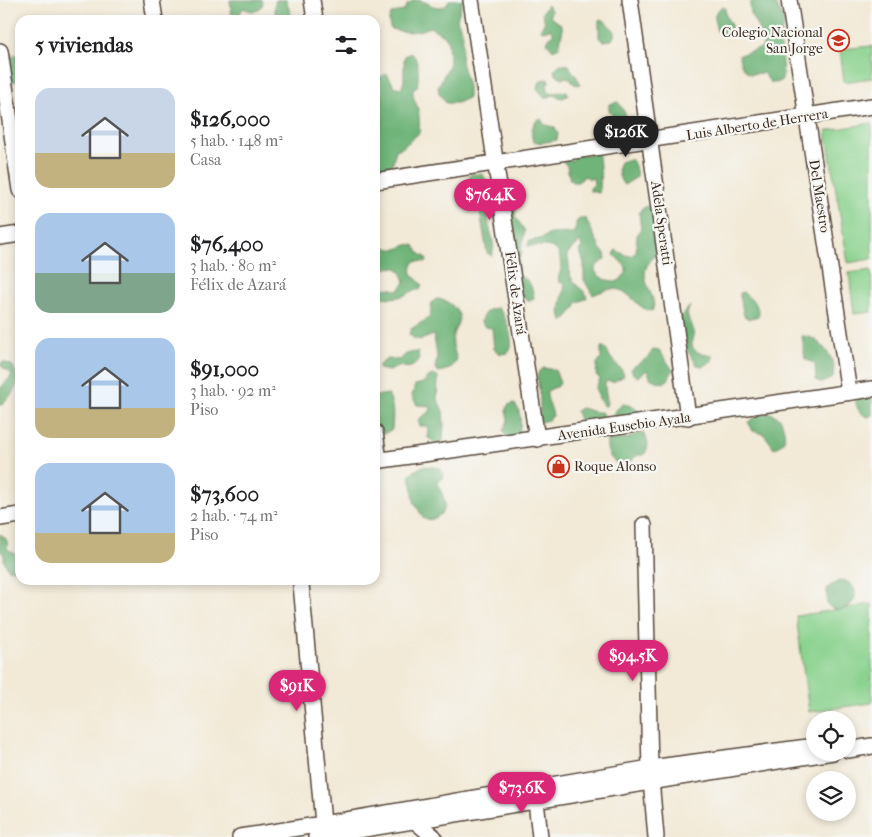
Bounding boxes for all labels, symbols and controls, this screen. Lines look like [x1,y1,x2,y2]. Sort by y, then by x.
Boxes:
place label: Colegio Nacional San Jorge [722,24,823,57]
school or university icon: Colegio Nacional San Jorge [827,28,851,52]
icon: filters [332,31,360,59]
text: 5 viviendas [35,33,133,57]
street label: Luis Alberto de Herrera [685,105,830,144]
text: $126,000 [190,107,270,131]
icon: home [75,108,135,168]
pin: $126K [591,116,661,158]
text: $126K [604,122,648,141]
text: 5 hab. · 148 m² [190,131,283,150]
text: Casa [190,150,221,169]
street label: Del Maestro [805,158,834,234]
pin: $76.4K [449,178,531,221]
street label: Adela Speratti [647,179,676,266]
text: $76.4K [465,185,515,204]
text: $76,400 [190,232,264,256]
icon: home [75,233,135,293]
street label: Félix de Azará [501,250,530,337]
text: 3 hab. · 80 m² [190,256,276,275]
text: Félix de Azará [190,275,286,294]
text: $91,000 [190,357,259,381]
icon: home [75,358,135,418]
text: 3 hab. · 92 m² [190,381,276,400]
text: Piso [190,400,218,419]
street label: Avenida Eusebio Ayala [555,409,692,444]
shop icon: Roque Alonso [546,454,570,478]
place label: Roque Alonso [574,458,656,475]
text: $73,600 [190,482,259,506]
icon: home [75,483,135,543]
text: 2 hab. · 74 m² [190,506,278,525]
text: Piso [190,525,218,544]
pin: $94.5K [592,640,674,682]
text: $94.5K [609,646,657,665]
pin: $91K [267,670,327,712]
text: $91K [280,676,314,695]
map controls [806,711,856,821]
button: locate [806,711,856,761]
button: layers [806,771,856,821]
pin: $73.6K [481,772,563,814]
text: $73.6K [499,778,545,797]

